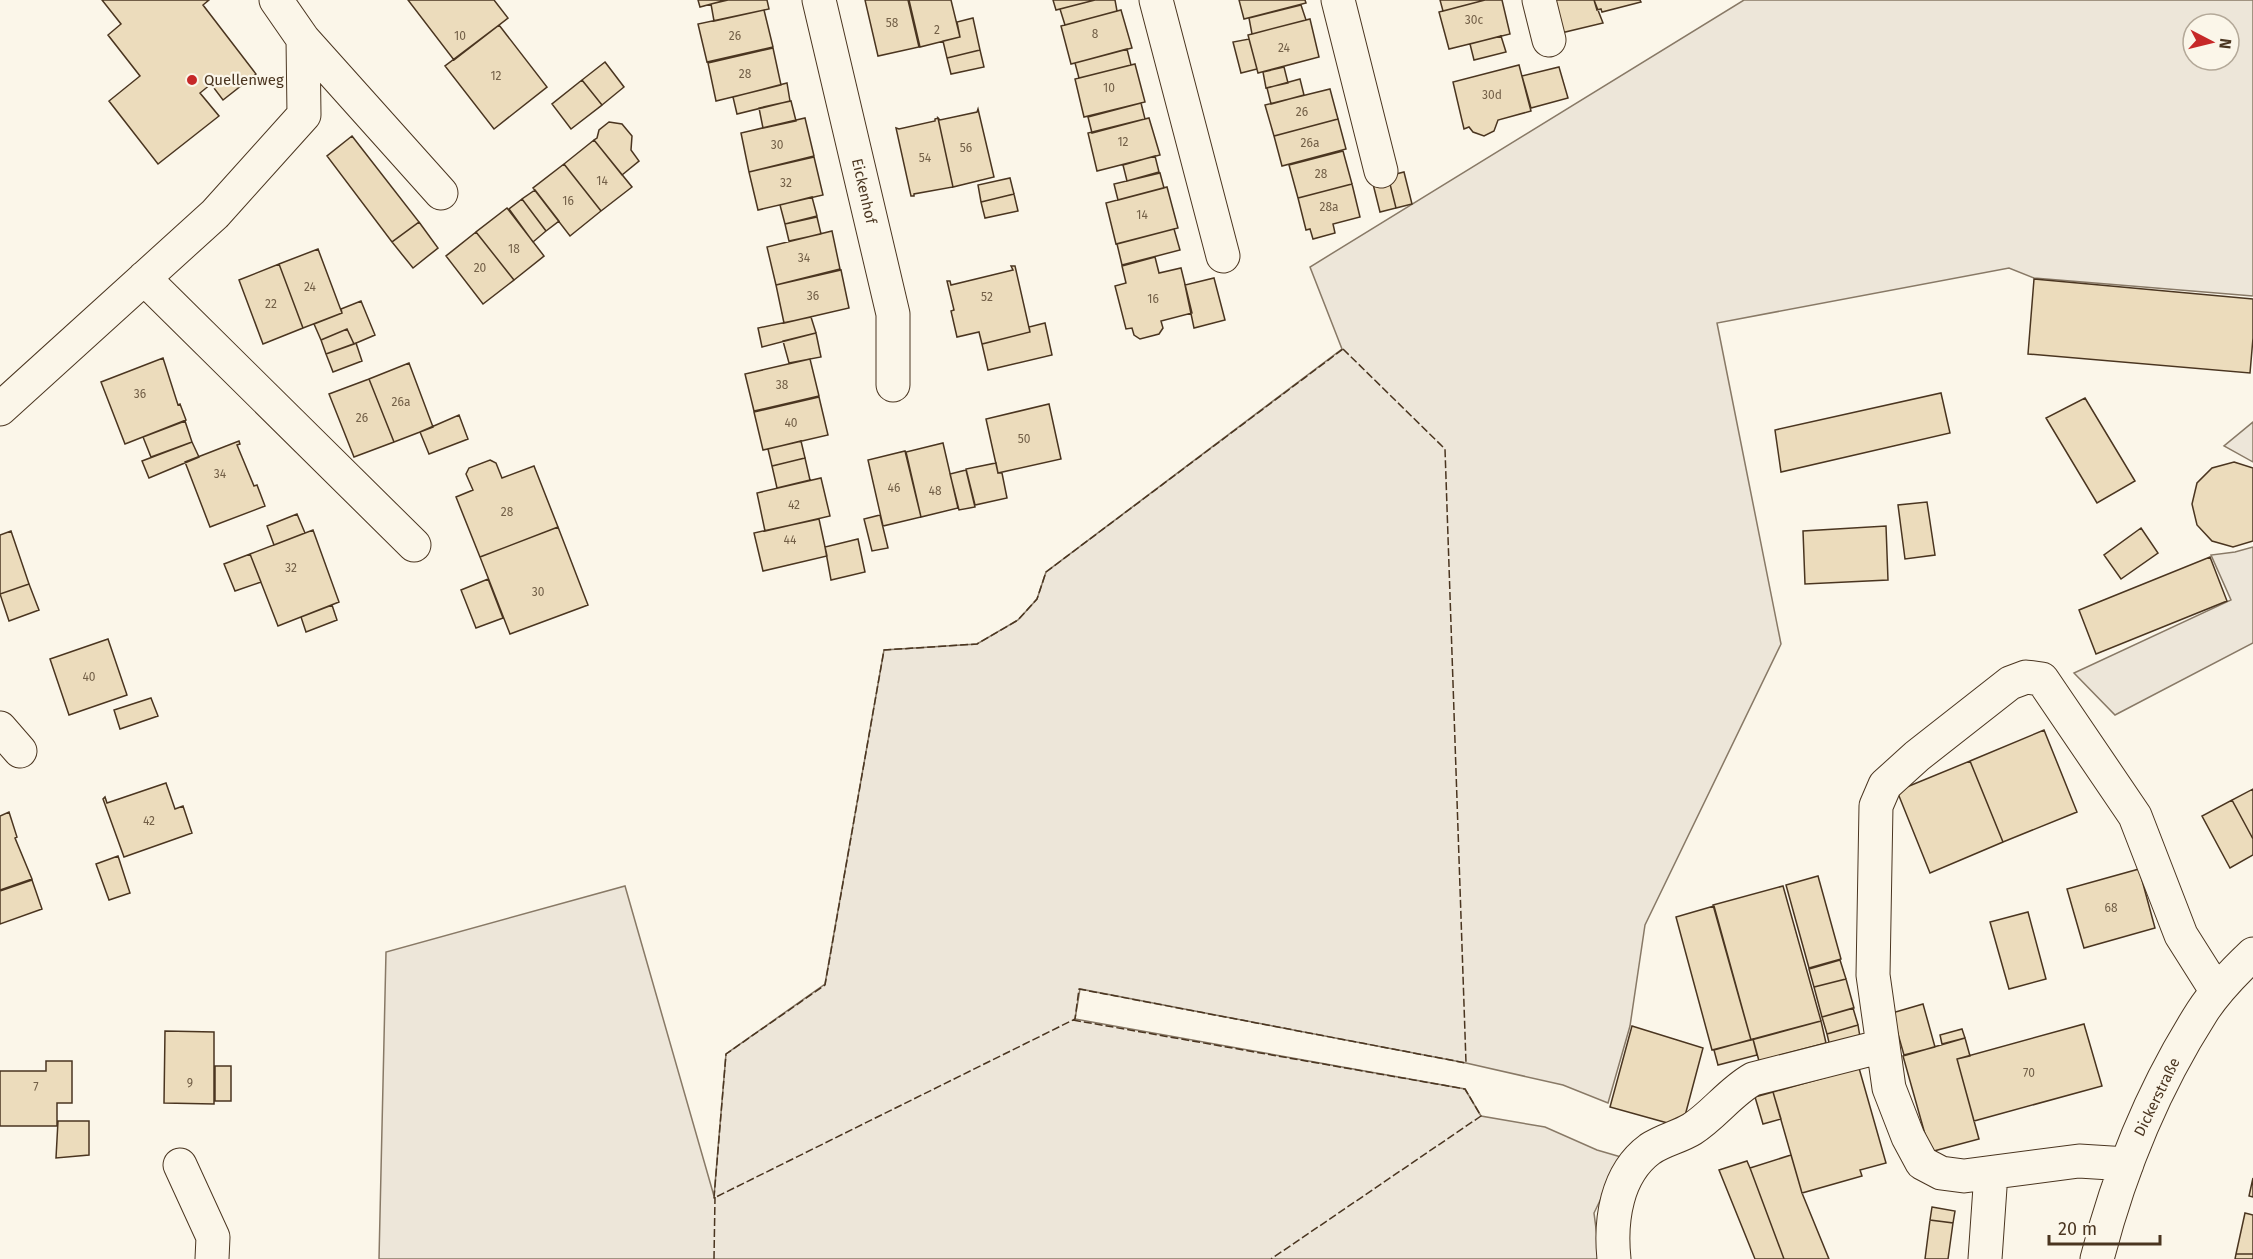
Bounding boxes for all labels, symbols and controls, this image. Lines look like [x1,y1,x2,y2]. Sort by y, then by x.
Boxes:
north arrow [2181,12,2241,72]
house number: 30c [1465,13,1483,27]
house number: 58 [886,16,899,30]
house number: 2 [934,23,940,37]
house number: 8 [1092,27,1099,41]
house number: 10 [454,29,466,43]
house number: 26 [729,29,741,43]
text: N [2215,37,2235,50]
house number: 24 [1278,41,1291,55]
house number: 28 [739,67,752,81]
house number: 12 [490,69,502,83]
place label: Quellenweg [204,71,284,89]
marker: Quellenweg [185,73,199,87]
house number: 10 [1103,81,1115,95]
house number: 30d [1482,88,1502,102]
house number: 26 [1296,105,1308,119]
house number: 12 [1117,135,1129,149]
house number: 26a [1301,136,1319,150]
house number: 30 [771,138,784,152]
house number: 56 [960,141,972,155]
house number: 54 [919,151,932,165]
street label: Eickenhof [848,157,880,226]
house number: 28 [1315,167,1328,181]
house number: 14 [596,174,608,188]
house number: 32 [780,176,792,190]
house number: 16 [562,194,574,208]
house number: 28a [1319,200,1339,214]
house number: 14 [1136,208,1148,222]
house number: 18 [508,242,520,256]
house number: 34 [798,251,811,265]
house number: 20 [474,261,487,275]
house number: 24 [304,280,317,294]
house number: 36 [807,289,819,303]
house number: 52 [981,290,993,304]
house number: 16 [1147,292,1159,306]
house number: 22 [265,297,277,311]
house number: 38 [776,378,789,392]
house number: 36 [134,387,146,401]
house number: 26a [392,395,410,409]
house number: 26 [356,411,368,425]
house number: 40 [784,416,798,430]
house number: 50 [1018,432,1031,446]
house number: 34 [214,467,227,481]
house number: 46 [888,481,900,495]
house number: 48 [929,484,942,498]
house number: 42 [788,498,800,512]
house number: 28 [501,505,514,519]
house number: 44 [784,533,797,547]
house number: 32 [285,561,297,575]
house number: 30 [532,585,545,599]
house number: 40 [82,670,96,684]
house number: 42 [143,814,155,828]
house number: 68 [2104,901,2118,915]
street label: Dickerstraße [2130,1055,2184,1139]
house number: 70 [2023,1066,2035,1080]
house number: 9 [187,1076,193,1090]
house number: 7 [33,1080,39,1094]
scale bar [2049,1208,2160,1246]
text: 20 m [2058,1218,2097,1240]

